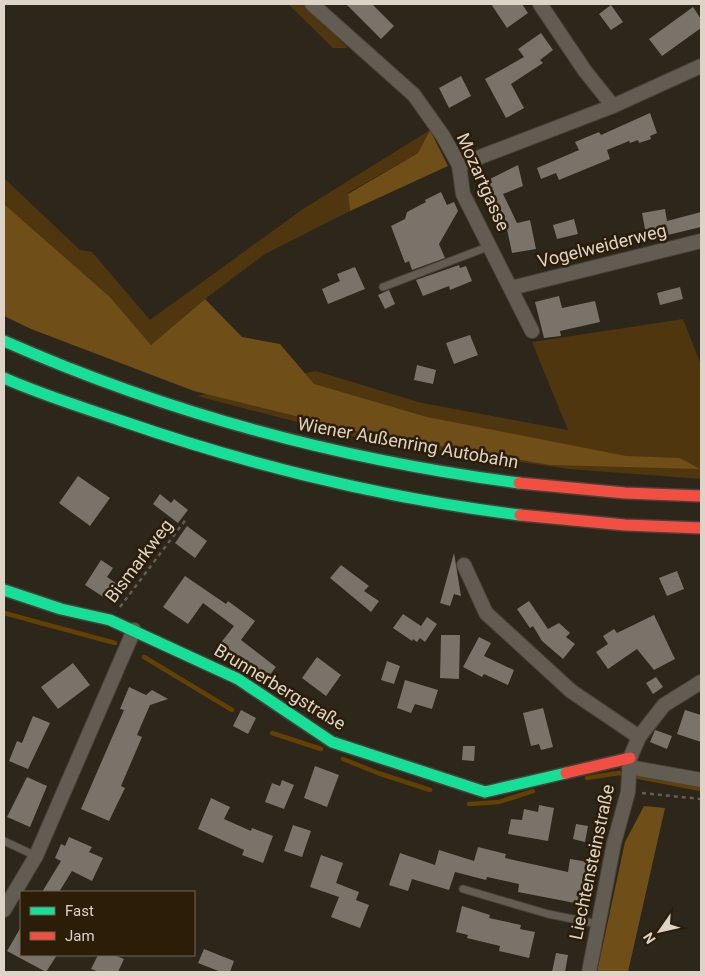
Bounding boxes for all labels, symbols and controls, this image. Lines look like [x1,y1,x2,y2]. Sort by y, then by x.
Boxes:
street label: Mozartgasse [453,130,514,234]
street label: Vogelweiderweg [535,219,668,272]
street label: Wiener Außenring Autobahn [296,413,520,472]
street label: Bismarkweg [100,515,177,606]
street label: Brunnerbergstraße [211,639,350,734]
street label: Liechtensteinstraße [565,782,618,942]
legend [20,891,195,956]
text: Fast [65,902,94,920]
north arrow [635,906,685,956]
text: Jam [65,927,95,945]
text: N [640,930,659,947]

